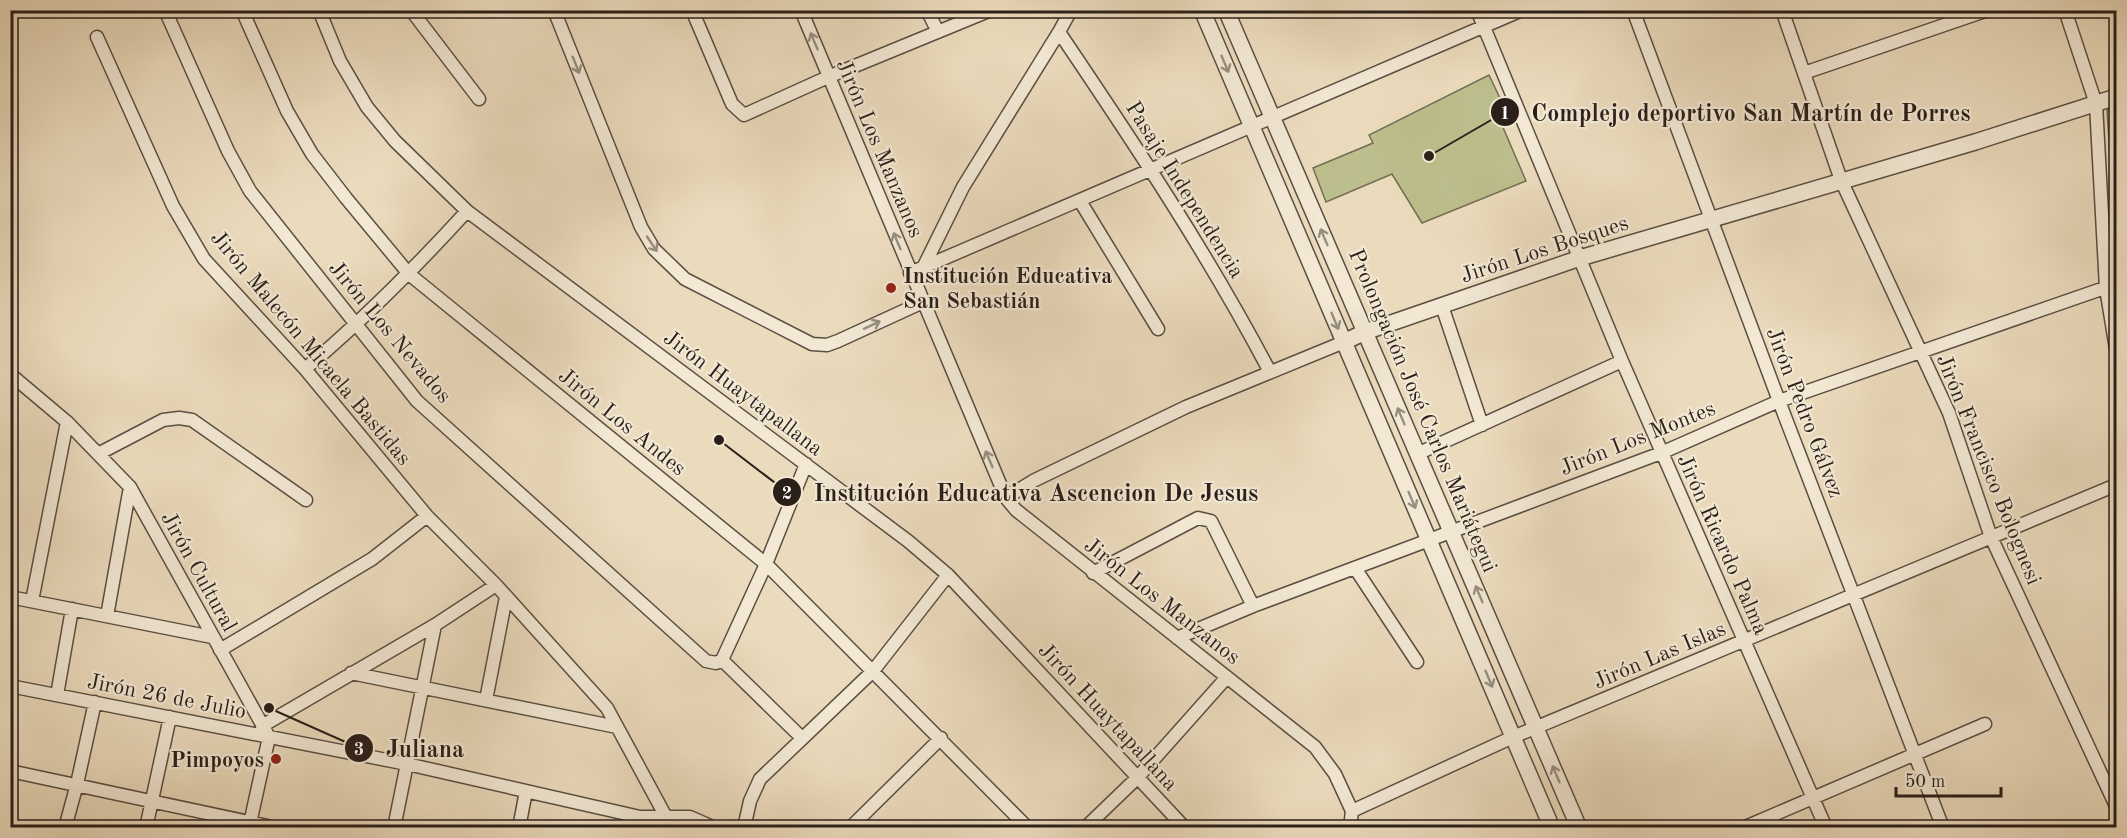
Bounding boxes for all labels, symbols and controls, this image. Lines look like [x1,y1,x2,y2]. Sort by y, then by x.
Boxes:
one-way arrow [808,33,819,51]
one-way arrow [571,55,582,73]
one-way arrow [1220,55,1231,73]
street label: Jirón Los Manzanos [832,56,927,241]
callout: Complejo deportivo San Martín de Porres [1490,91,1983,133]
street label: Pasaje Independencia [1121,98,1248,283]
text: Complejo deportivo San Martín de Porres [1531,103,1971,127]
text: 1 [1500,105,1510,123]
street label: Jirón Los Bosques [1458,212,1631,287]
street label: Jirón Malecón Micaela Bastidas [206,227,415,470]
one-way arrow [1318,228,1329,246]
one-way arrow [891,232,902,250]
one-way arrow [646,235,658,252]
street label: Prolongación José Carlos Mariátegui [1344,246,1501,576]
street label: Jirón Los Nevados [324,257,455,408]
place label: Institución Educativa San Sebastián [903,266,1112,313]
marker: Institución Educativa San Sebastián [884,281,898,295]
one-way arrow [1330,311,1341,329]
one-way arrow [862,319,880,331]
street label: Jirón Pedro Gálvez [1762,325,1847,501]
street label: Jirón Huaytapallana [659,327,827,461]
street label: Jirón Francisco Bolognesi [1932,351,2045,588]
street label: Jirón Los Andes [554,365,690,481]
street label: Jirón Los Montes [1557,398,1719,480]
one-way arrow [1395,407,1406,425]
one-way arrow [983,450,994,468]
street label: Jirón Ricardo Palma [1673,451,1772,638]
callout: Institución Educativa Ascencion De Jesus [772,471,1271,513]
text: Institución Educativa Ascencion De Jesus [814,483,1258,507]
text: 2 [782,485,792,503]
one-way arrow [1407,490,1419,508]
street label: Jirón Cultural [156,508,240,636]
street label: Jirón Los Manzanos [1080,534,1244,669]
one-way arrow [1473,586,1484,604]
street label: Jirón Las Islas [1590,618,1729,694]
street label: Jirón Huaytapallana [1034,639,1182,796]
one-way arrow [1484,669,1495,688]
street label: Jirón 26 de Julio [85,671,248,723]
callout: Juliana [344,727,476,769]
text: Juliana [386,739,464,763]
text: 3 [354,741,364,759]
place label: Pimpoyos [170,750,264,772]
marker: Pimpoyos [269,752,283,766]
scale bar [1896,760,2001,798]
one-way arrow [1550,765,1561,783]
text: 50 m [1905,773,1945,791]

